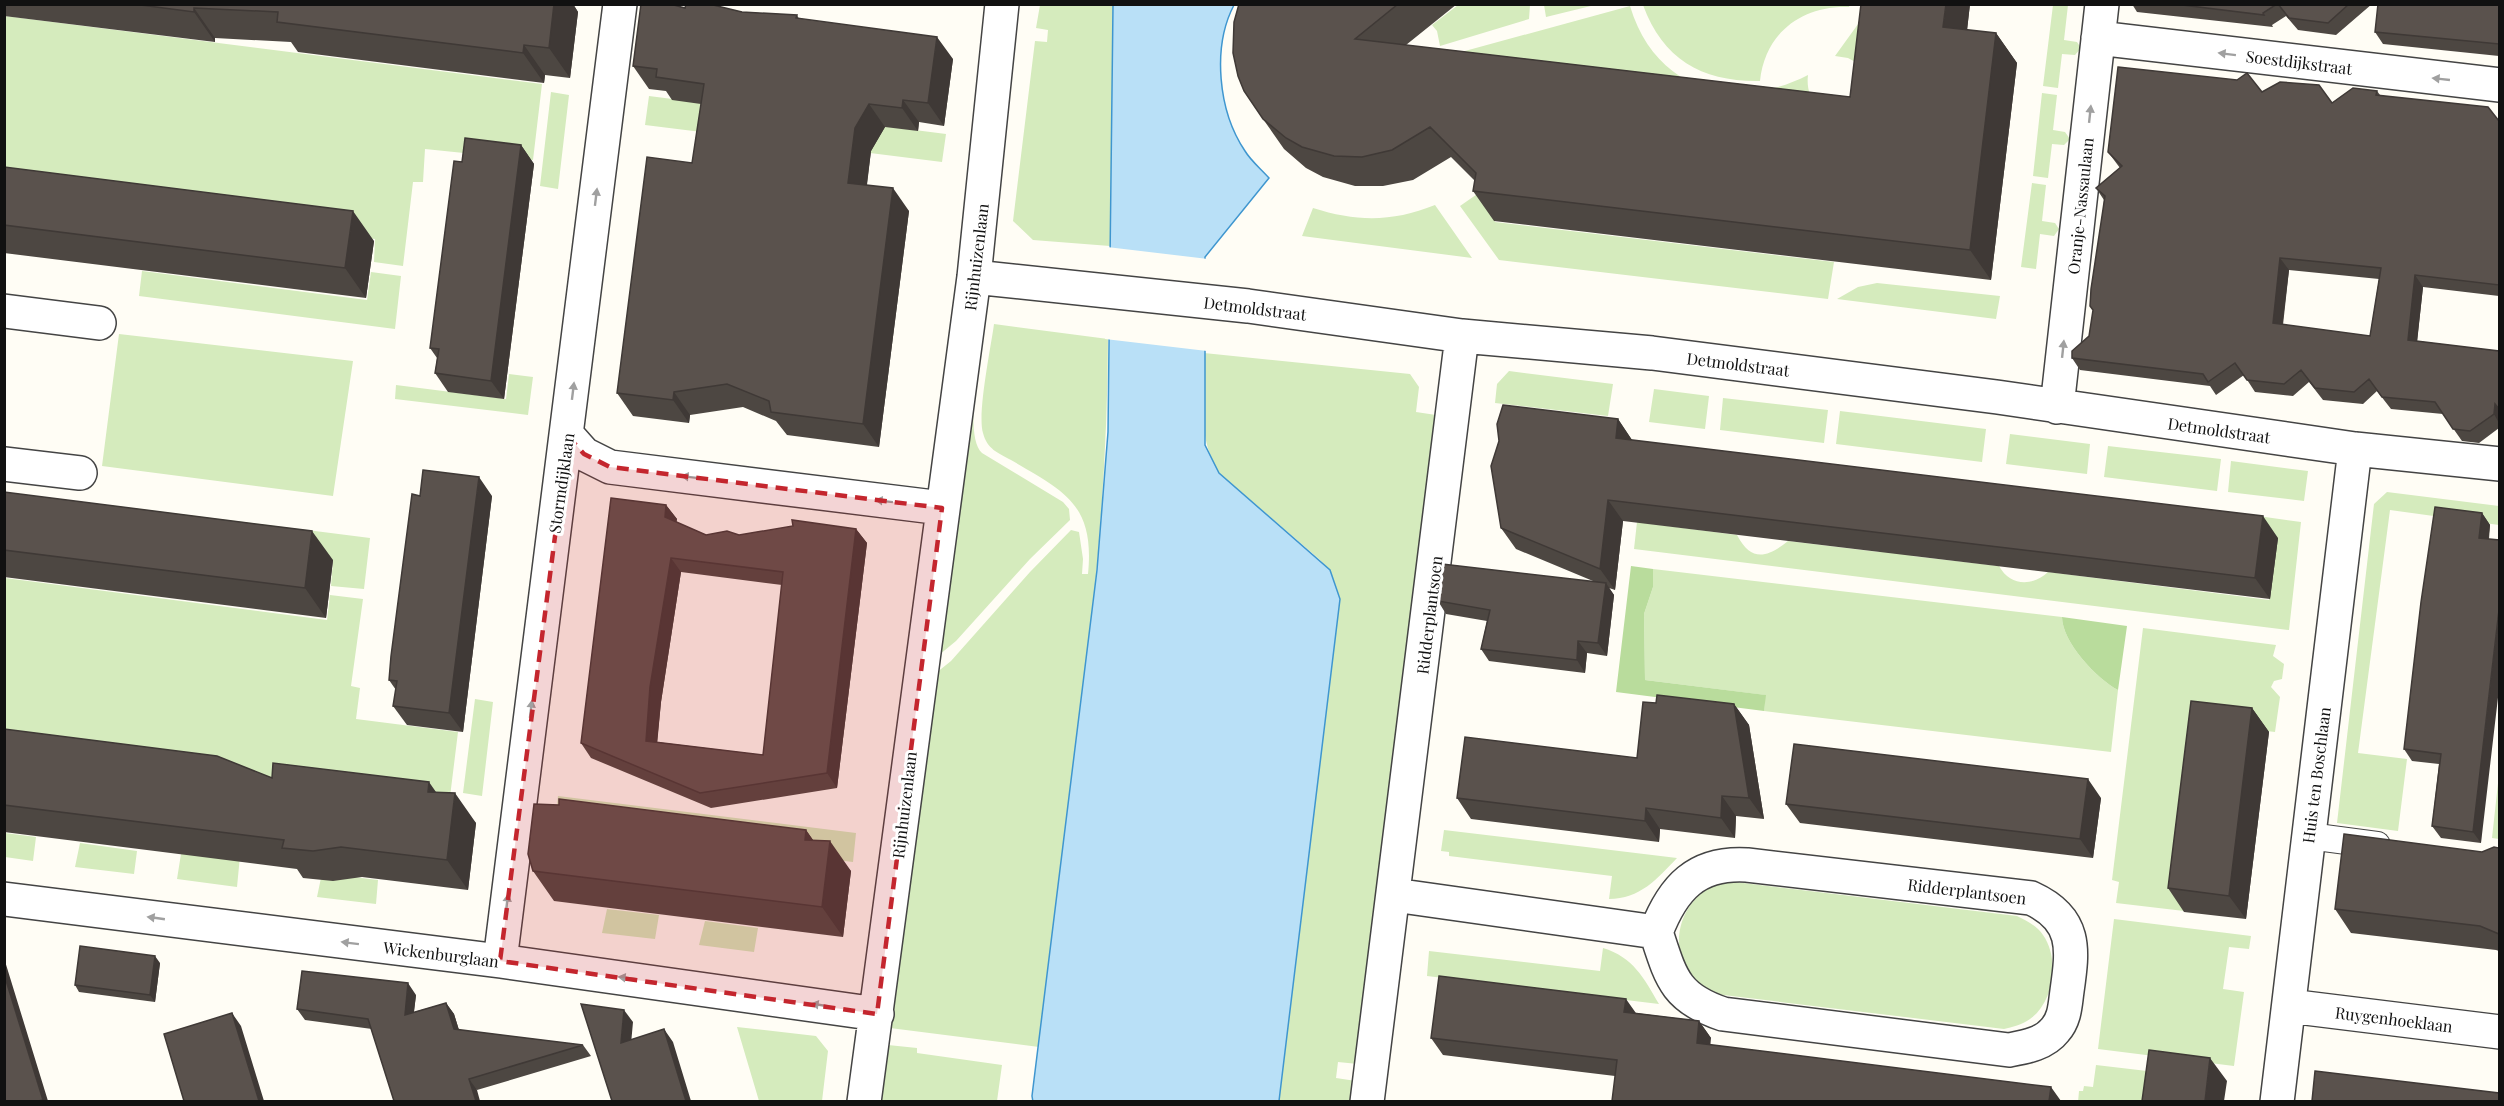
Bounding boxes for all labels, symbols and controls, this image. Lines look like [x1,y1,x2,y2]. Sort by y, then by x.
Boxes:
street label: Soestdijkstraat [2245,45,2354,79]
one-way arrow [2217,49,2236,59]
one-way arrow [2432,74,2451,83]
one-way arrow [2085,104,2095,123]
street label: Oranje-Nassaulaan [2062,136,2098,275]
one-way arrow [591,188,600,207]
street label: Rijnhuizenlaan [959,202,993,312]
street label: Detmoldstraat [1202,291,1308,325]
one-way arrow [2059,340,2068,359]
street label: Detmoldstraat [1685,347,1791,381]
one-way arrow [568,382,577,401]
street label: Detmoldstraat [2166,412,2272,448]
street label: Stormdijklaan [544,431,578,534]
one-way arrow [681,473,700,482]
one-way arrow [874,496,893,506]
street label: Ridderplantsoen [1411,554,1447,676]
one-way arrow [527,700,536,719]
street label: Huis ten Boschlaan [2297,705,2335,844]
street label: Rijnhuizenlaan [887,750,921,860]
street label: Ridderplantsoen [1906,873,2028,909]
one-way arrow [503,893,512,912]
one-way arrow [147,914,166,923]
street label: Wickenburglaan [381,936,501,972]
one-way arrow [340,939,359,948]
one-way arrow [617,973,636,982]
one-way arrow [810,1000,829,1009]
street label: Ruygenhoeklaan [2334,1001,2454,1037]

